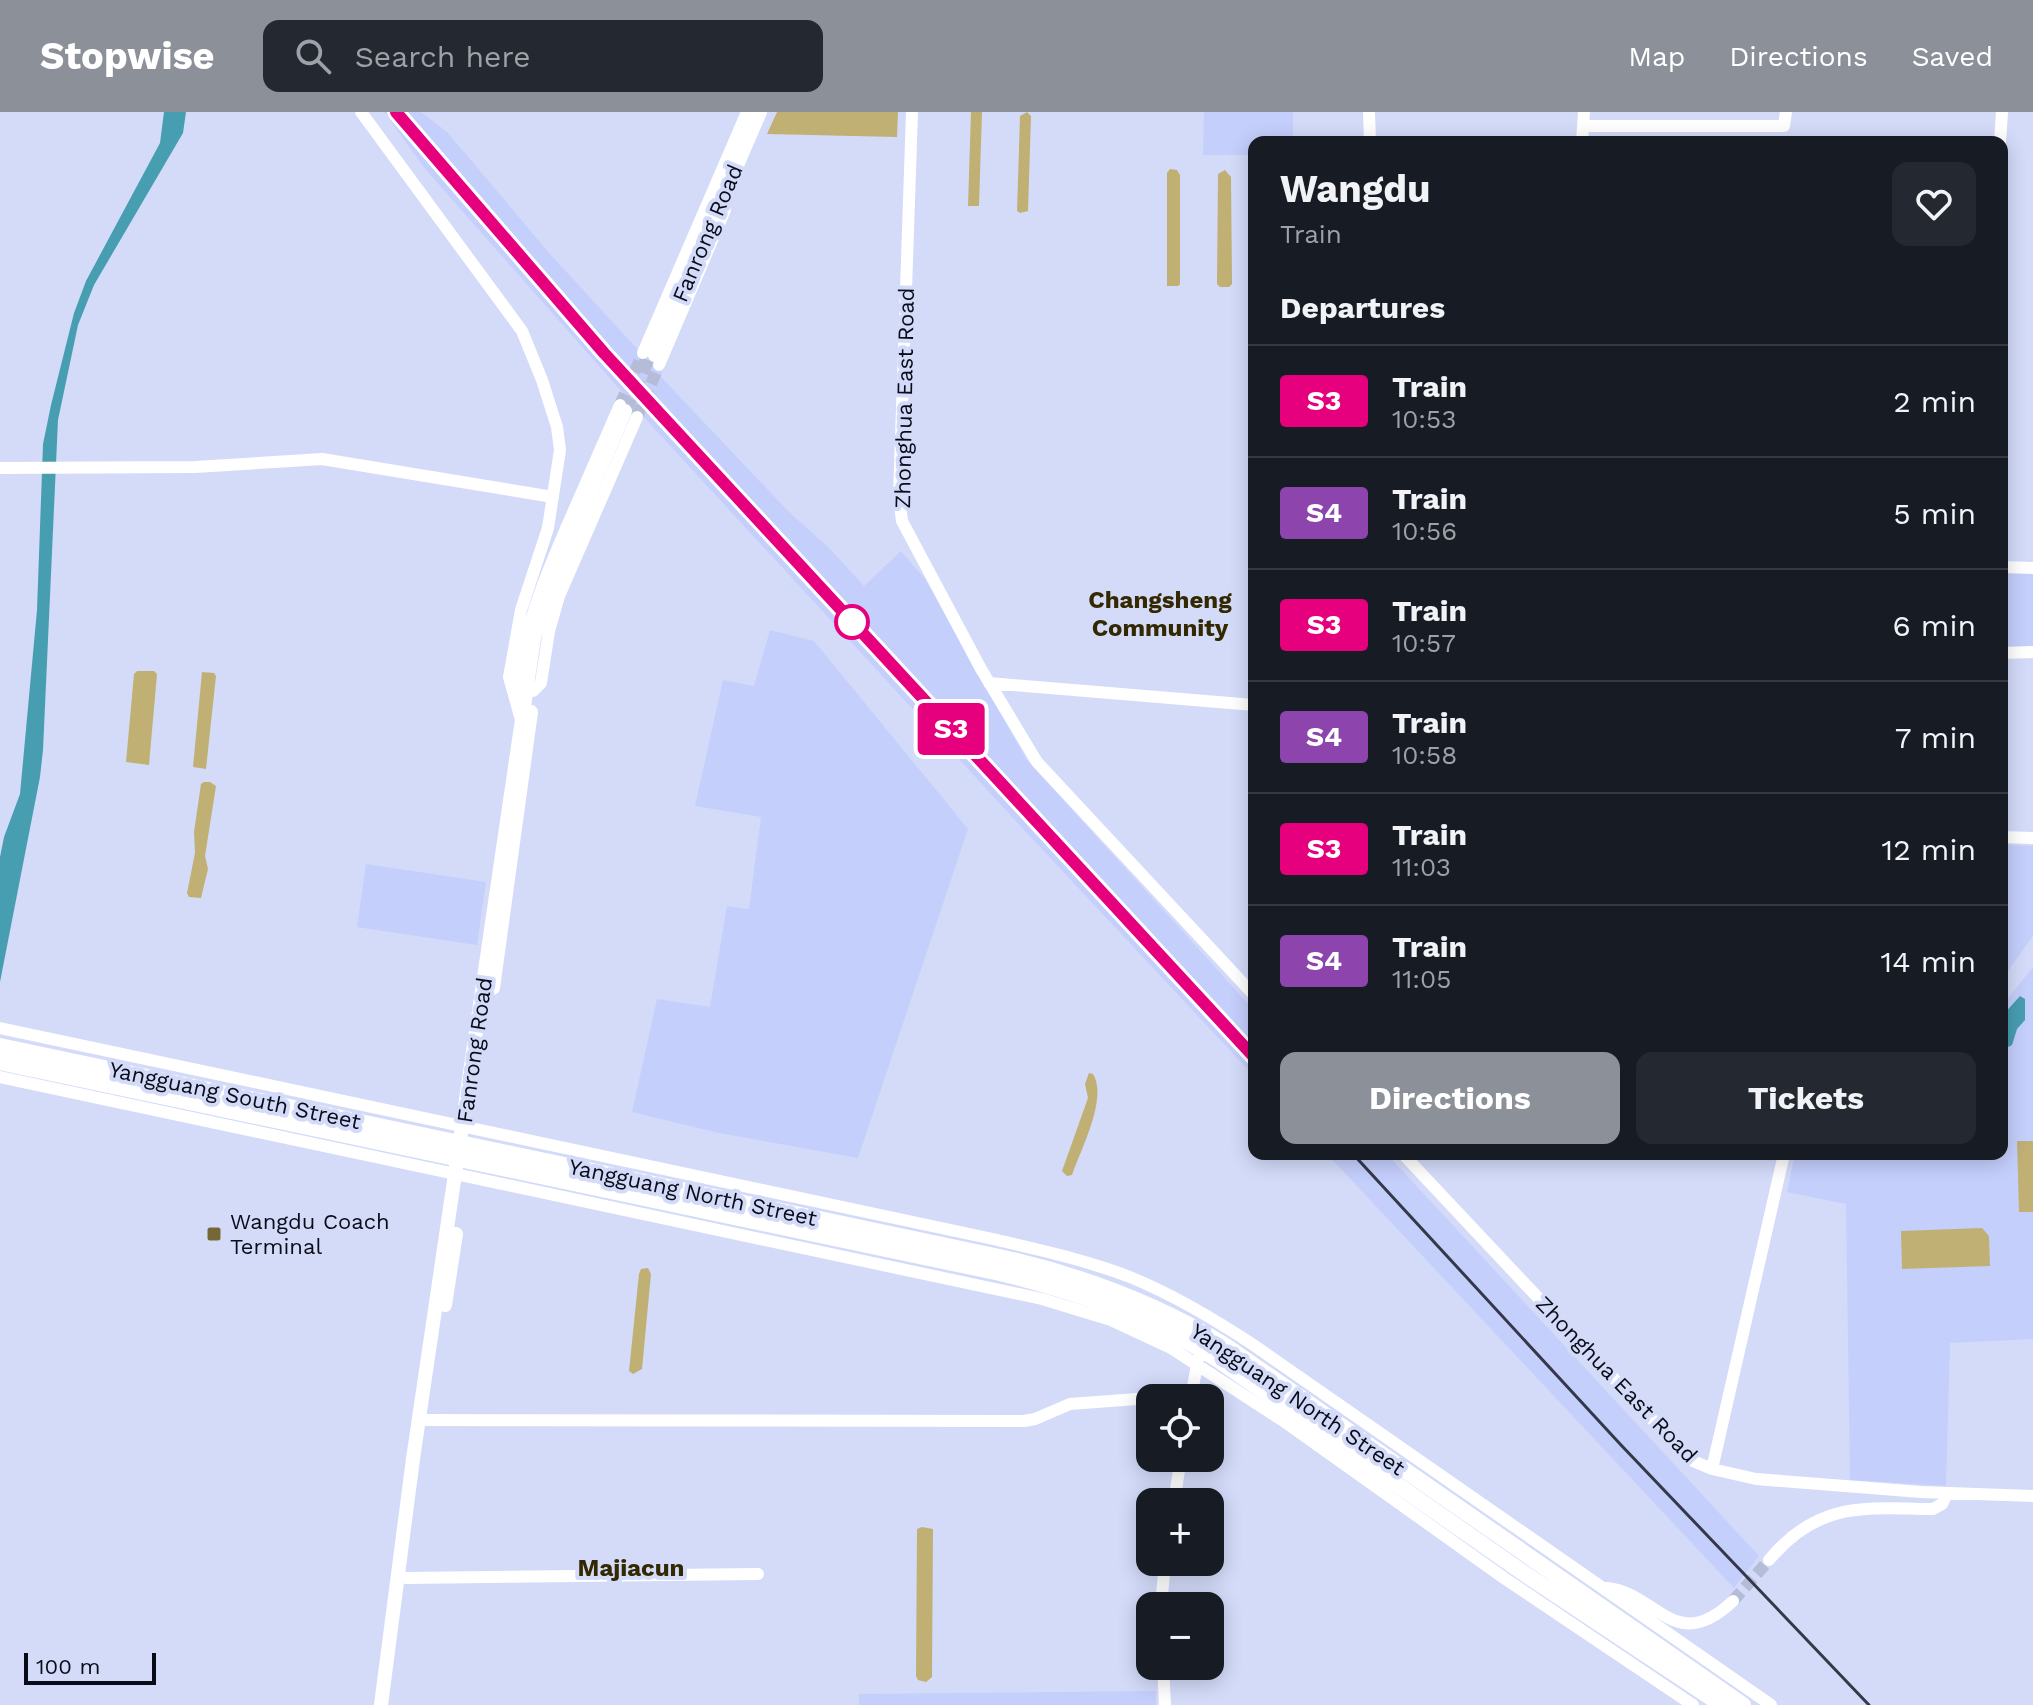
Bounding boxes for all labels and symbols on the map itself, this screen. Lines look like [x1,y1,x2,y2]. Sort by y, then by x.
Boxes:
street label: Fanrong Road [667,161,748,306]
street label: Zhonghua East Road [890,287,919,509]
district label: Changsheng Community [1088,586,1232,642]
unlabelled marker [835,605,869,639]
line badge: S3 [915,703,987,755]
street label: Fanrong Road [452,976,497,1124]
street label: Yangguang South Street [107,1057,363,1134]
street label: Yangguang North Street [567,1154,819,1231]
place label: Wangdu Coach Terminal [230,1209,390,1259]
marker: Wangdu Coach Terminal [205,1225,223,1243]
street label: Zhonghua East Road [1531,1291,1702,1468]
street label: Yangguang North Street [1186,1318,1410,1481]
district label: Majiacun [578,1554,684,1582]
scale bar [24,1649,156,1685]

